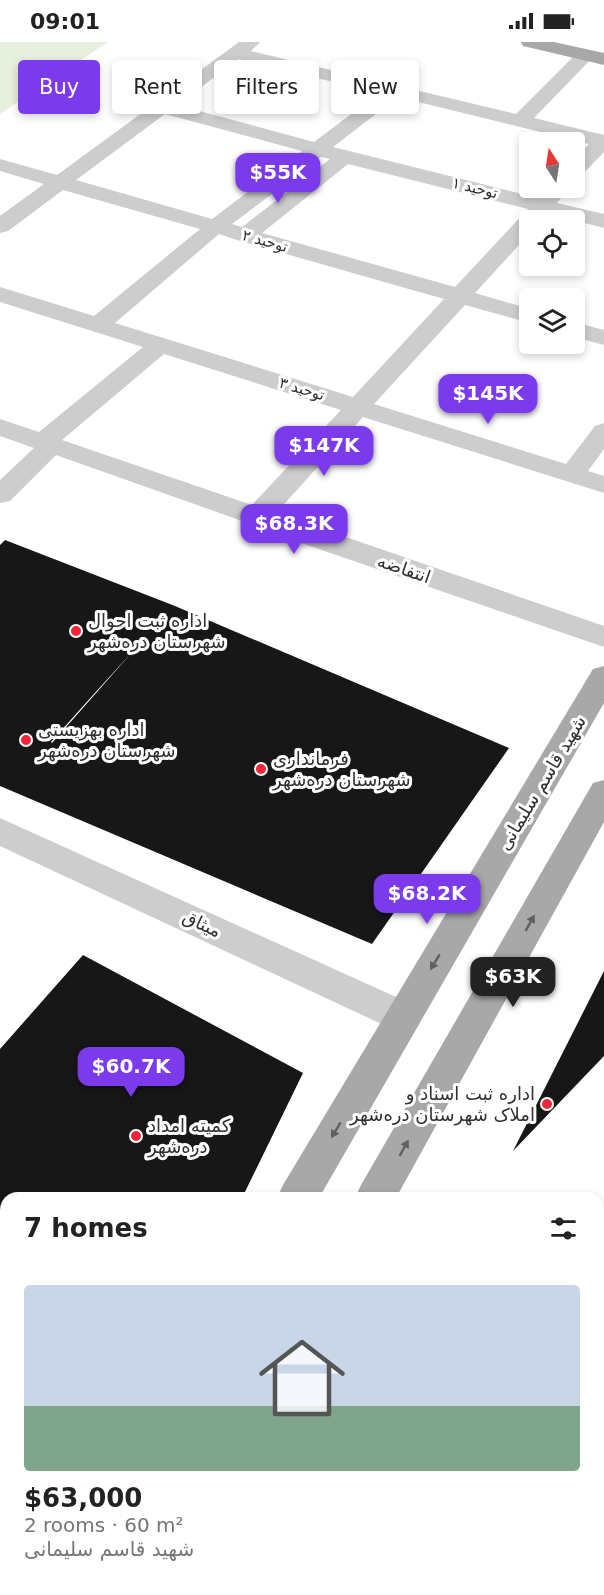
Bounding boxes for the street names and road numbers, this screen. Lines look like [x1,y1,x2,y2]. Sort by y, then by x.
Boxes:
street label: توحید ۱ [450,174,500,202]
street label: توحید ۲ [240,226,290,256]
street label: توحید ۳ [277,374,327,404]
street label: انتفاضه [375,550,434,587]
street label: شهید قاسم سلیمانی [493,712,591,854]
street label: میثاق [180,906,225,942]

